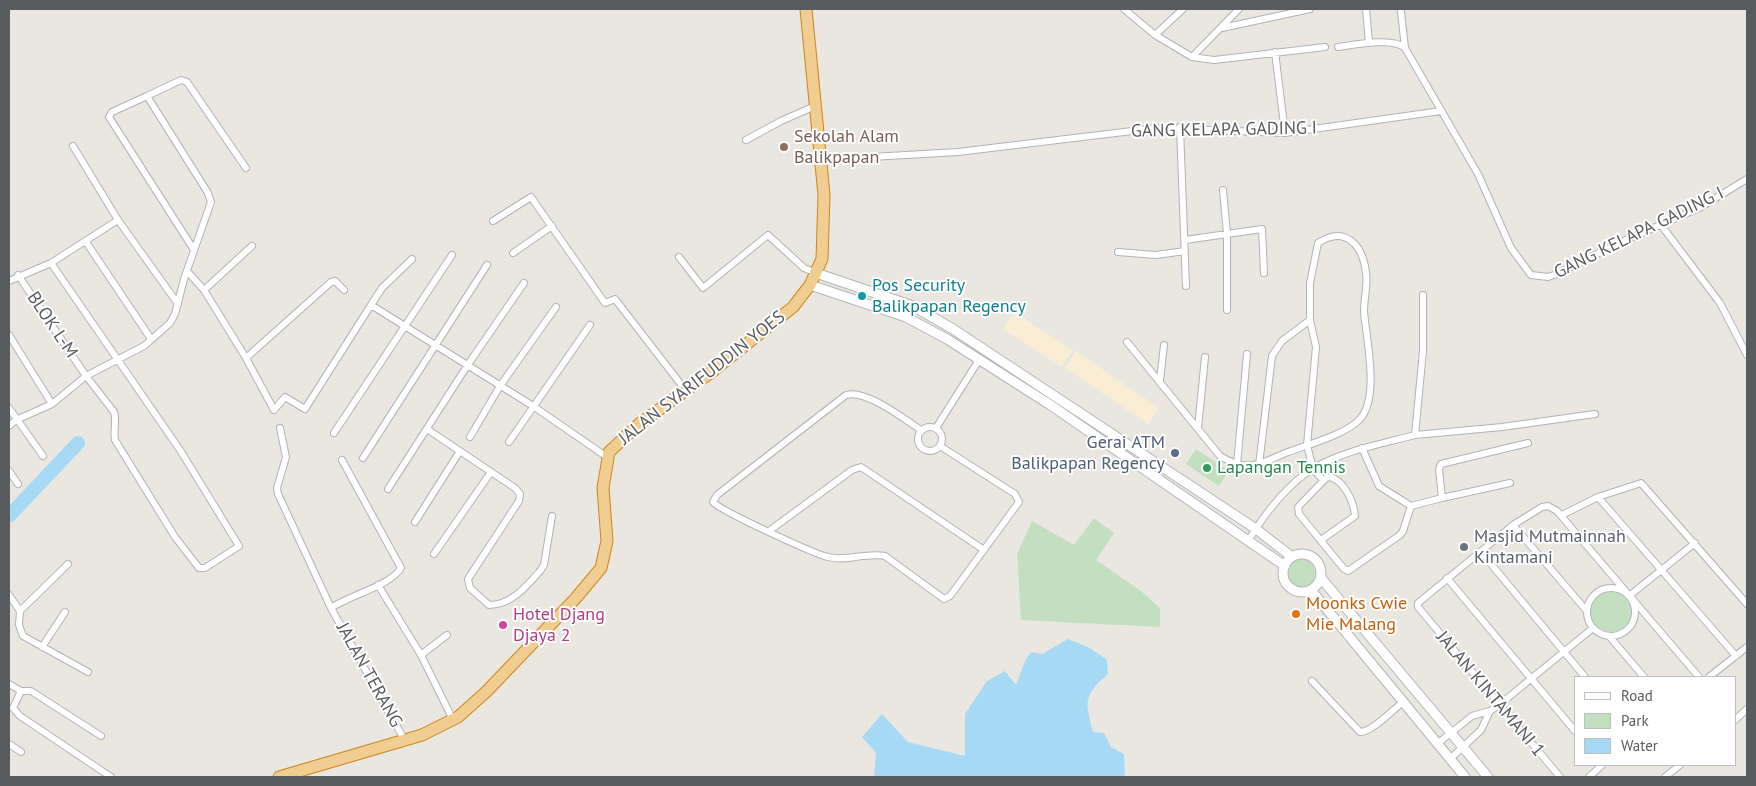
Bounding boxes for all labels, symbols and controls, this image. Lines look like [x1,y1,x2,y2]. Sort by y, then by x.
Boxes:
street label: GANG KELAPA GADING I [1131,118,1317,142]
place label: Sekolah Alam Balikpapan [794,126,899,168]
marker: Sekolah Alam Balikpapan [778,141,790,153]
street label: GANG KELAPA GADING I [1551,183,1727,283]
place label: Pos Security Balikpapan Regency [872,275,1026,318]
street label: BLOK L-M [22,288,82,362]
marker: Pos Security Balikpapan Regency [856,290,868,302]
street label: JALAN SYARIFUDDIN YOES [615,306,789,450]
place label: Gerai ATM Balikpapan Regency [1011,432,1165,474]
marker: Gerai ATM Balikpapan Regency [1169,447,1181,459]
place label: Lapangan Tennis [1217,457,1346,479]
marker: Lapangan Tennis [1201,462,1213,474]
place label: Masjid Mutmainnah Kintamani [1474,526,1626,568]
marker: Masjid Mutmainnah Kintamani [1458,541,1470,553]
place label: Moonks Cwie Mie Malang [1306,593,1407,636]
place label: Hotel Djang Djaya 2 [513,604,605,646]
marker: Moonks Cwie Mie Malang [1290,608,1302,620]
street label: JALAN TERANG [331,619,407,731]
marker: Hotel Djang Djaya 2 [497,619,509,631]
street label: JALAN KINTAMANI 1 [1431,627,1549,761]
legend [1574,676,1736,766]
text: Road [1621,686,1653,705]
text: Park [1621,711,1649,730]
text: Water [1621,736,1658,755]

